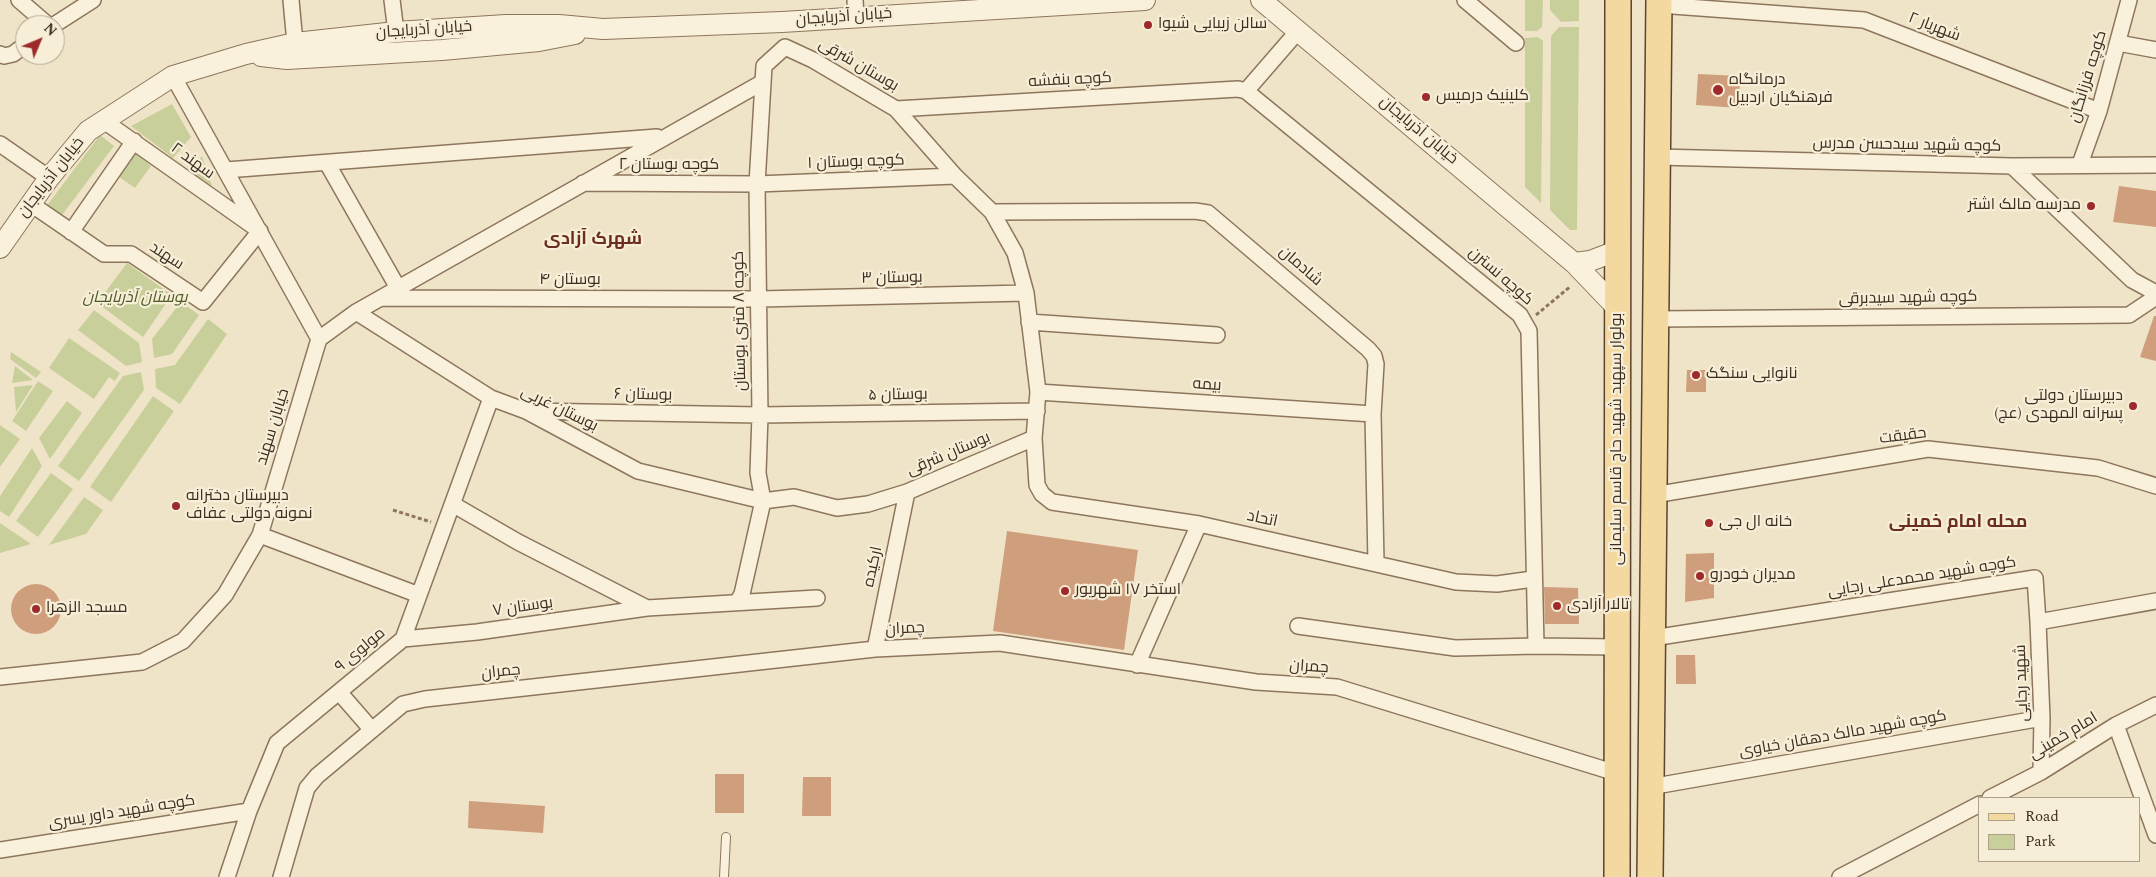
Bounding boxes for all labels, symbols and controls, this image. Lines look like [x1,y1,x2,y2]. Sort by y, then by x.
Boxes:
street label: خیابان آذربایجان [795,5,893,31]
street label: شهریار ۲ [1905,9,1963,47]
north arrow [15,15,65,65]
place label: سالن زیبایی شیوا [1158,15,1267,35]
text: N [39,18,62,41]
street label: خیابان آذربایجان [375,18,473,44]
marker: سالن زیبایی شیوا [1142,19,1154,31]
street label: کوچه فرزانگان [2066,29,2112,125]
street label: بوستان شرقی [815,35,901,97]
street label: کوچه بنفشه [1028,69,1112,93]
place label: درمانگاه فرهنگیان اردبیل [1729,71,1833,109]
marker: درمانگاه فرهنگیان اردبیل [1711,83,1725,97]
place label: کلینیک درمیس [1436,87,1529,107]
marker: کلینیک درمیس [1420,91,1432,103]
street label: خیابان آذربایجان [1375,93,1461,169]
street label: خیابان آذربایجان [15,134,89,222]
street label: کوچه شهید سیدحسن مدرس [1812,135,2002,157]
street label: سهند ۲ [166,140,218,184]
street label: کوچه بوستان ۱ [807,152,905,174]
street label: کوچه بوستان ۲ [619,156,719,176]
place label: مدرسه مالک اشتر [1968,196,2081,216]
marker: مدرسه مالک اشتر [2085,200,2097,212]
district label: شهرک آزادی [544,229,642,251]
street label: سهند [145,239,187,275]
street label: شادمان [1274,243,1326,291]
street label: کوچه نسترن [1464,244,1536,310]
street label: کوچه ۸ متری بوستان [730,251,752,391]
street label: بوستان ۳ [861,269,923,289]
street label: بوستان ۴ [539,271,601,291]
street label: کوچه شهید سیدبرقی [1839,288,1977,310]
park label: بوستان آذربایجان [82,289,188,309]
street label: بولوار سپهبد شهید حاج قاسم سلیمانی [1608,313,1628,565]
place label: نانوایی سنگک [1706,365,1798,385]
marker: نانوایی سنگک [1690,369,1702,381]
street label: بیمه [1192,375,1222,397]
street label: بوستان غربی [517,383,601,437]
street label: خیابان سهند [253,386,295,468]
street label: بوستان ۶ [614,386,672,406]
street label: بوستان ۵ [868,386,928,406]
place label: دبیرستان دولتی پسرانه المهدی (عج) [1994,387,2123,425]
marker: دبیرستان دولتی پسرانه المهدی (عج) [2127,400,2139,412]
street label: حقیقت [1878,425,1928,449]
street label: بوستان شرقی [904,429,994,481]
place label: دبیرستان دخترانه نمونه دولتی عفاف [186,487,312,525]
marker: دبیرستان دخترانه نمونه دولتی عفاف [170,500,182,512]
street label: اتحاد [1245,507,1279,533]
district label: محله امام خمینی [1889,512,2027,534]
place label: خانه ال جی [1719,513,1792,533]
marker: خانه ال جی [1703,517,1715,529]
street label: ارکیده [860,545,888,589]
street label: کوچه شهید محمدعلی رجایی [1826,554,2018,602]
place label: مدیران خودرو [1710,566,1796,586]
marker: مدیران خودرو [1694,570,1706,582]
place label: استخر ١٧ شهریور [1075,581,1181,601]
marker: استخر ١٧ شهریور [1059,585,1071,597]
street label: بوستان ۷ [492,594,554,622]
place label: تالار آزادی [1567,596,1629,616]
place label: مسجد الزهرا [46,599,128,619]
marker: تالار آزادی [1551,600,1563,612]
marker: مسجد الزهرا [30,603,42,615]
street label: چمران [885,619,925,641]
street label: مولوی ۹ [332,624,390,678]
street label: شهید رجایی [2012,644,2034,722]
street label: چمران [1289,657,1329,679]
street label: چمران [480,661,522,685]
street label: کوچه شهید مالک دهقان‌ خیاوی [1738,707,1948,763]
street label: امام خمینی [2026,709,2102,765]
street label: کوچه شهید داور یسری [47,792,197,834]
legend [1978,797,2141,862]
text: Road [2025,805,2059,828]
text: Park [2025,830,2056,853]

